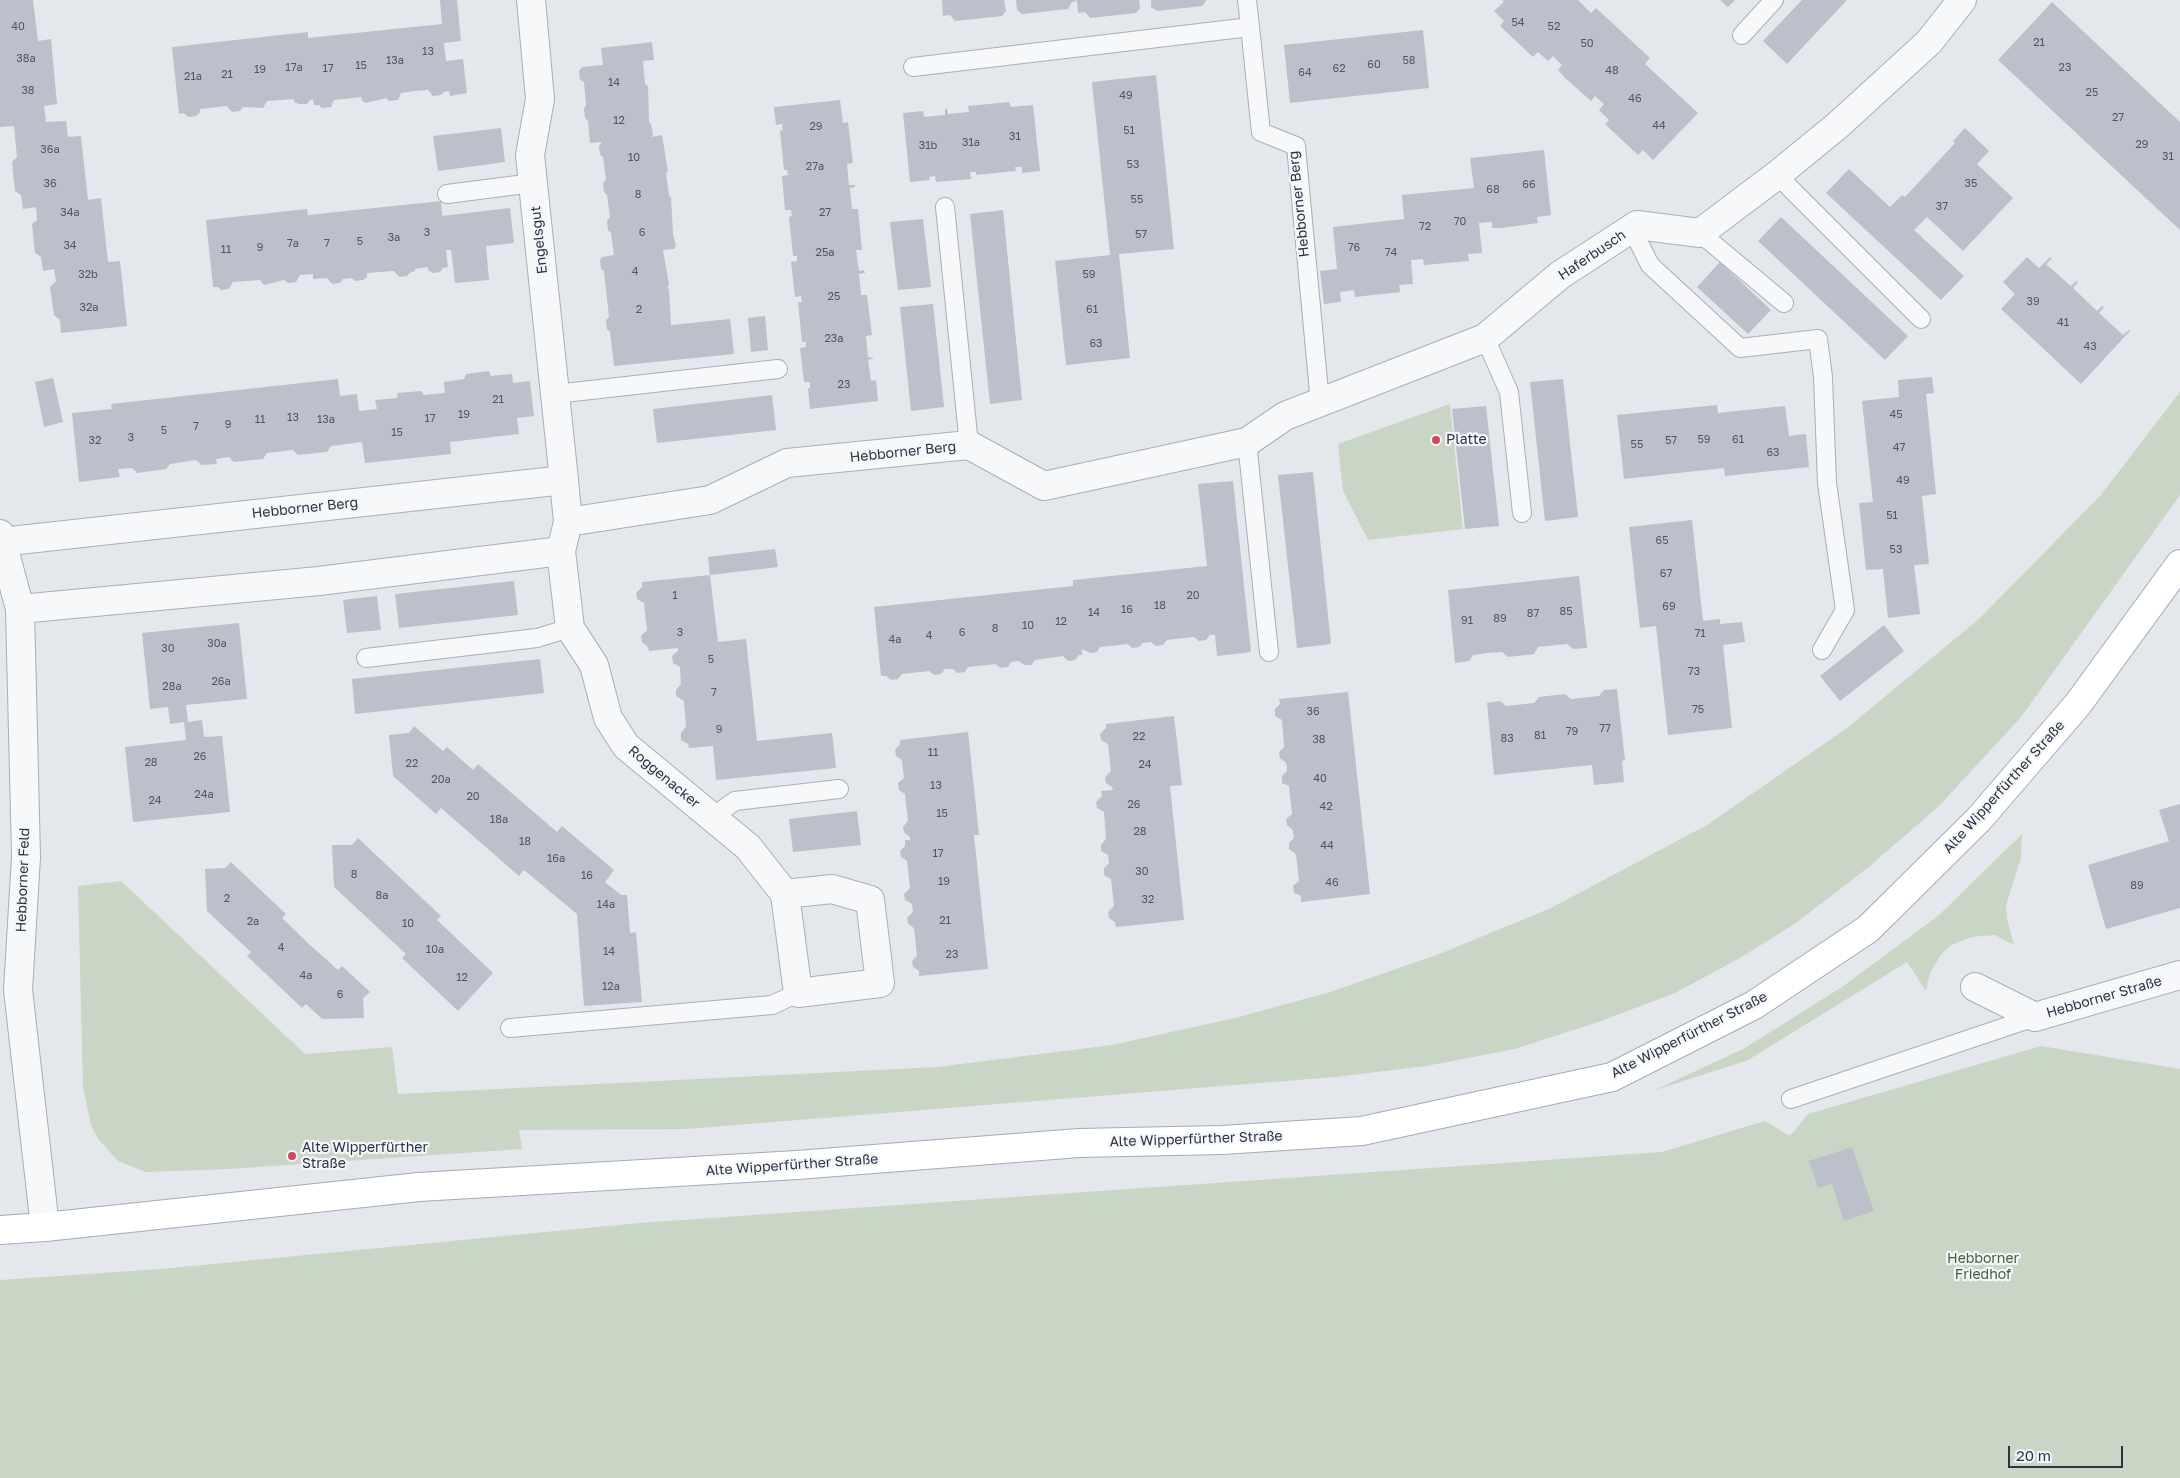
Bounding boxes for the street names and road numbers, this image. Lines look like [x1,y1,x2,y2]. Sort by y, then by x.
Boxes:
street label: Hebborner Berg [1285,150,1313,258]
street label: Engelsgut [527,205,551,275]
street label: Haferbusch [1555,226,1629,284]
street label: Hebborner Berg [849,438,957,466]
street label: Hebborner Berg [251,494,359,522]
street label: Alte Wipperfürther Straße [1940,717,2068,857]
street label: Roggenacker [625,742,703,812]
street label: Hebborner Feld [13,827,33,933]
street label: Hebborner Straße [2044,972,2164,1022]
street label: Alte Wipperfürther Straße [1608,988,1770,1082]
street label: Alte Wipperfürther Straße [1109,1128,1283,1150]
street label: Alte Wipperfürther Straße [705,1151,879,1179]

